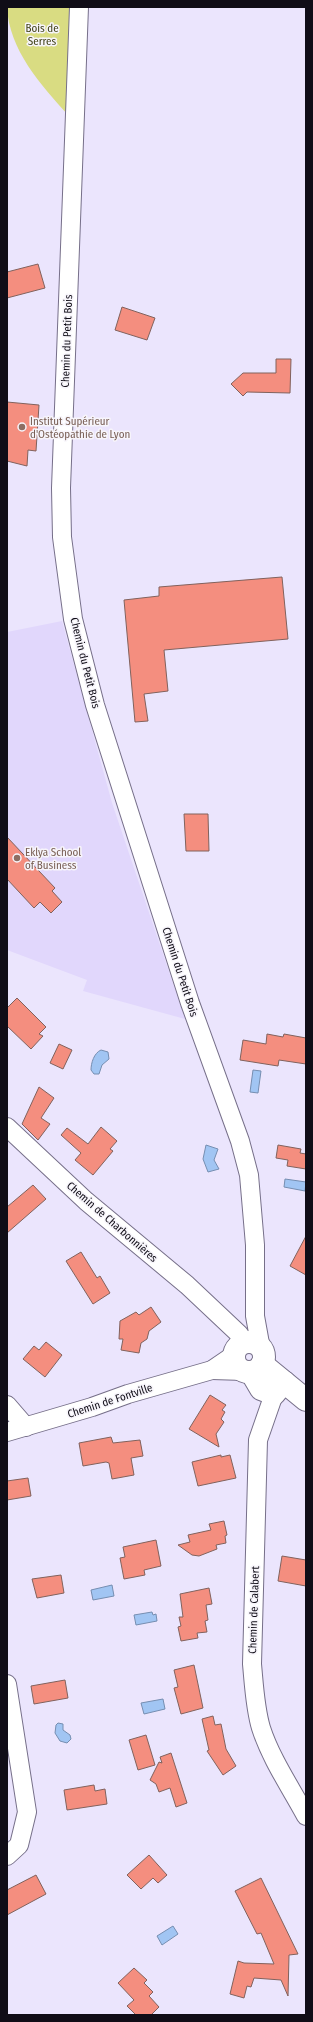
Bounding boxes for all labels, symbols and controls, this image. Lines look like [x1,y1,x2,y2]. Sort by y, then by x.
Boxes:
park label: Bois de Serres [25,22,59,48]
street label: Chemin du Petit Bois [59,294,75,388]
place label: Institut Supérieur d'Ostéopathie de Lyon [30,415,130,441]
marker: Institut Supérieur d'Ostéopathie de Lyon [17,422,27,432]
street label: Chemin du Petit Bois [67,616,103,710]
place label: Eklya School of Business [25,846,81,872]
marker: Eklya School of Business [12,853,22,863]
street label: Chemin du Petit Bois [159,926,201,1019]
street label: Chemin de Charbonnières [64,1179,160,1265]
street label: Chemin de Fontville [66,1381,154,1421]
street label: Chemin de Calabert [246,1565,262,1654]

